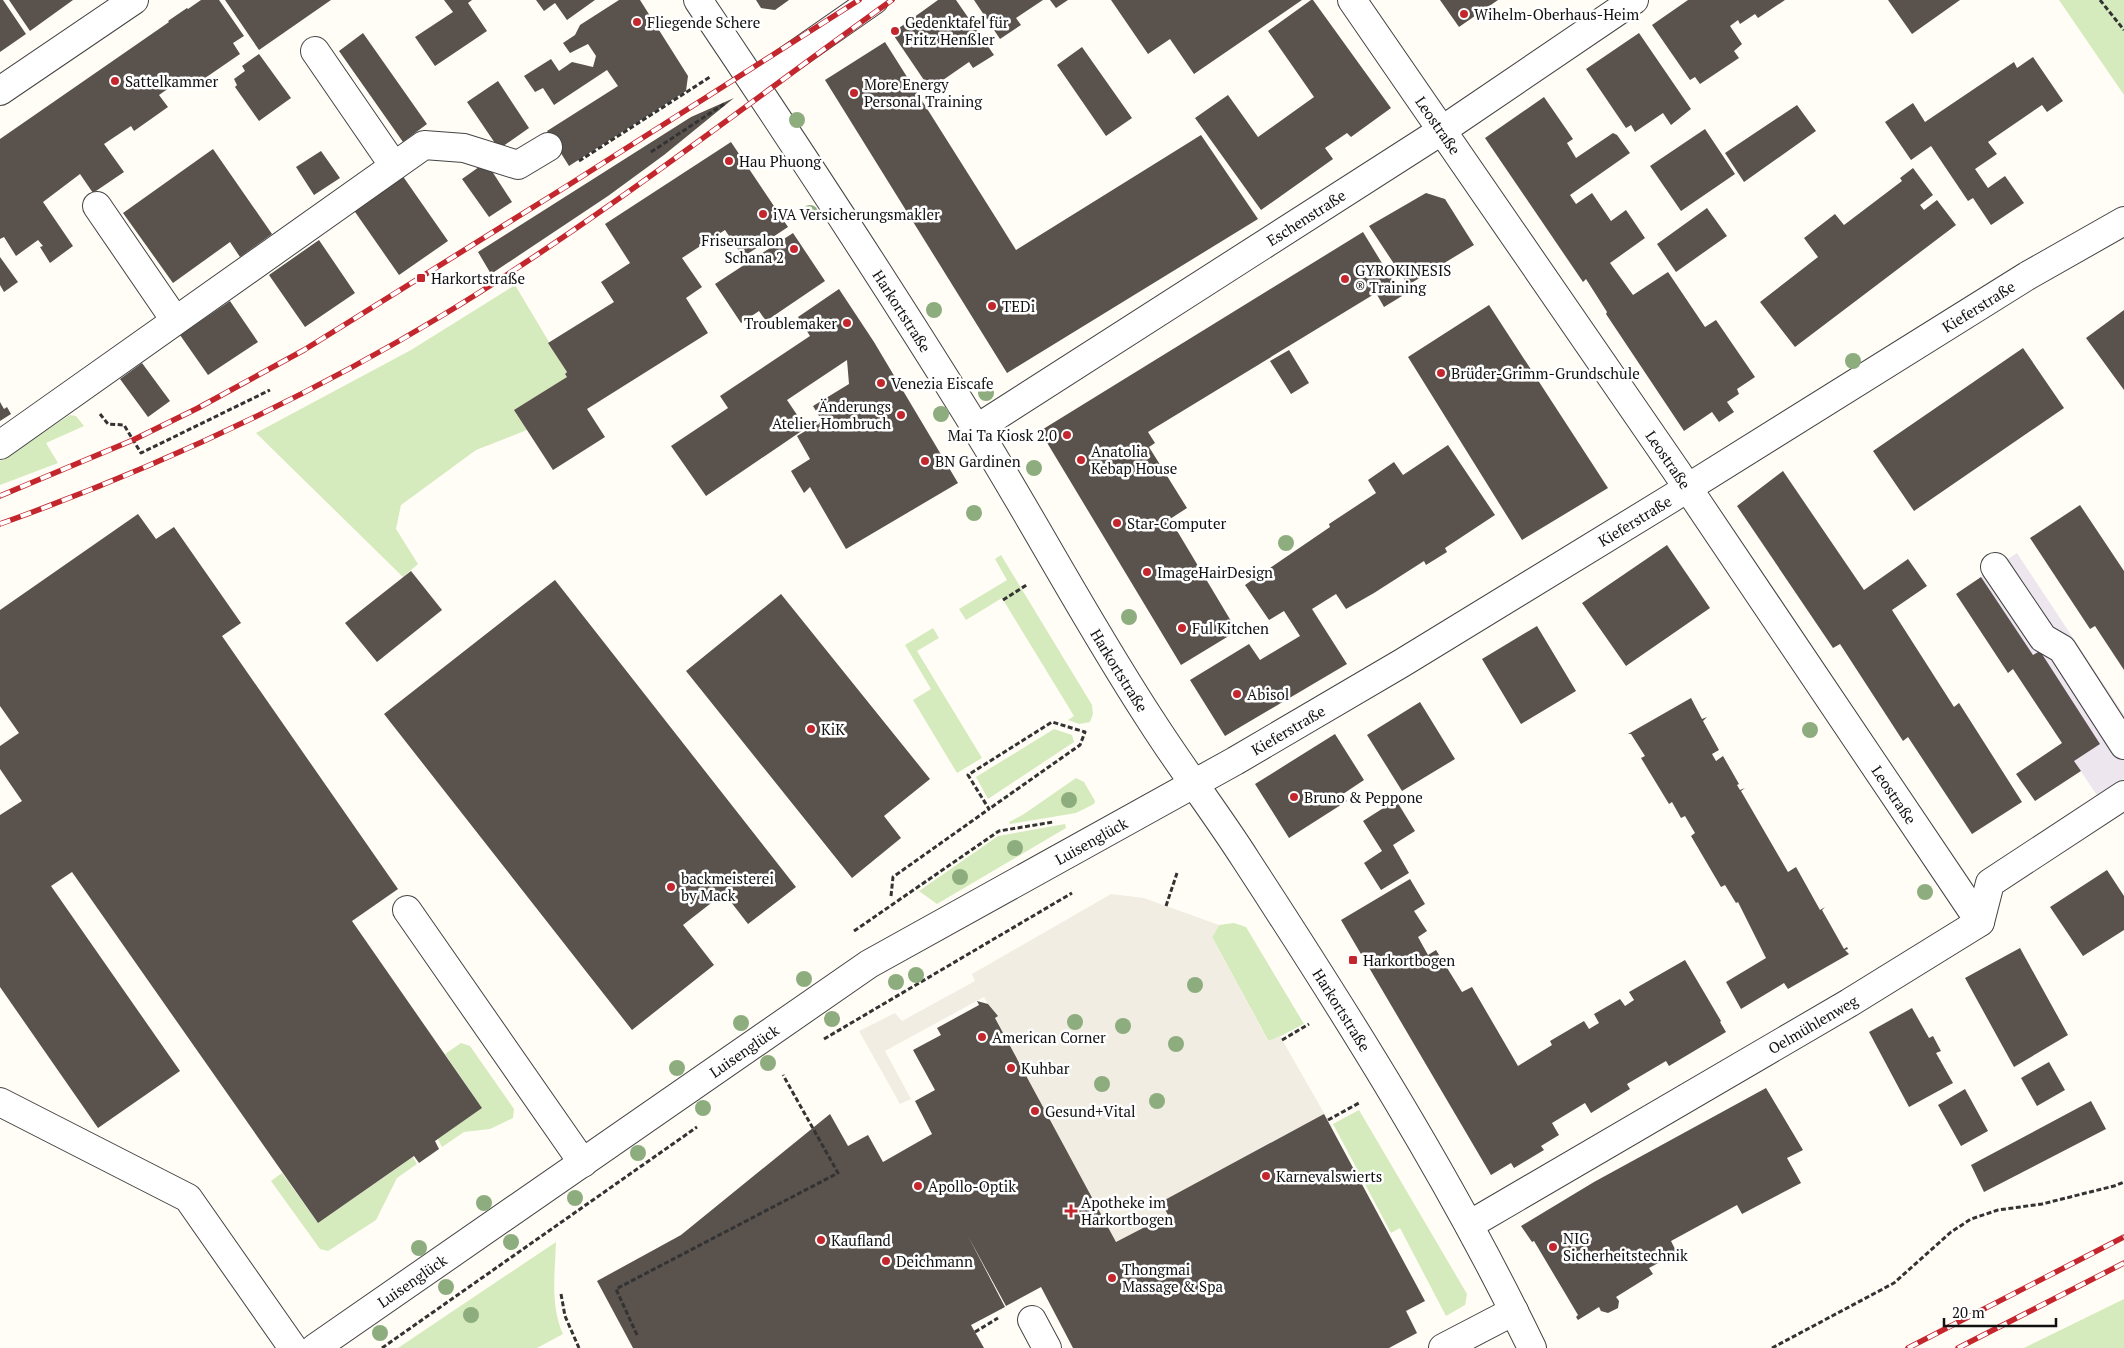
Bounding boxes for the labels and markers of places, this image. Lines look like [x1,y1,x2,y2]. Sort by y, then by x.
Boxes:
place label: Wihelm-Oberhaus-Heim [1474,4,1639,24]
marker: Wihelm-Oberhaus-Heim [1458,8,1470,20]
place label: Fliegende Schere [647,12,760,32]
place label: Gedenktafel für Fritz Henßler [905,12,1009,49]
marker: Fliegende Schere [631,16,643,28]
marker: Gedenktafel für Fritz Henßler [889,25,901,37]
place label: Sattelkammer [125,71,219,91]
place label: More Energy Personal Training [864,74,983,111]
marker: Sattelkammer [109,75,121,87]
marker: More Energy Personal Training [848,87,860,99]
place label: Hau Phuong [739,151,822,171]
marker: Hau Phuong [723,155,735,167]
place label: iVA Versicherungsmakler [773,204,940,224]
marker: iVA Versicherungsmakler [757,208,769,220]
place label: Friseursalon Schana 2 [701,230,784,267]
marker: Friseursalon Schana 2 [788,243,800,255]
place label: GYROKINESIS ® Training [1355,260,1451,297]
place label: Harkortstraße [431,268,525,288]
marker: Harkortstraße [415,272,427,284]
marker: GYROKINESIS ® Training [1339,273,1351,285]
place label: TEDi [1002,296,1035,316]
marker: TEDi [986,300,998,312]
place label: Troublemaker [744,313,837,333]
marker: Troublemaker [841,317,853,329]
place label: Brüder-Grimm-Grundschule [1451,363,1640,383]
marker: Brüder-Grimm-Grundschule [1435,367,1447,379]
place label: Venezia Eiscafe [891,373,994,393]
marker: Venezia Eiscafe [875,377,887,389]
place label: Änderungs Atelier Hombruch [772,396,891,433]
marker: Änderungs Atelier Hombruch [895,409,907,421]
place label: Mai Ta Kiosk 2.0 [948,425,1057,445]
marker: Mai Ta Kiosk 2.0 [1061,429,1073,441]
place label: Anatolia Kebap House [1091,441,1177,478]
place label: BN Gardinen [935,451,1021,471]
marker: Anatolia Kebap House [1075,454,1087,466]
marker: BN Gardinen [919,455,931,467]
place label: Star-Computer [1127,513,1226,533]
marker: Star-Computer [1111,517,1123,529]
place label: ImageHairDesign [1157,562,1273,582]
marker: ImageHairDesign [1141,566,1153,578]
place label: Ful Kitchen [1192,618,1269,638]
marker: Ful Kitchen [1176,622,1188,634]
place label: Abisol [1247,684,1289,704]
marker: Abisol [1231,688,1243,700]
place label: KiK [821,719,845,739]
marker: KiK [805,723,817,735]
place label: Bruno & Peppone [1304,787,1423,807]
marker: Bruno & Peppone [1288,791,1300,803]
place label: backmeisterei by Mack [681,868,774,905]
marker: backmeisterei by Mack [665,881,677,893]
place label: Harkortbogen [1363,950,1455,970]
marker: Harkortbogen [1347,954,1359,966]
place label: American Corner [992,1027,1106,1047]
marker: American Corner [976,1031,988,1043]
place label: Kuhbar [1021,1058,1070,1078]
marker: Kuhbar [1005,1062,1017,1074]
place label: Gesund+Vital [1045,1101,1136,1121]
marker: Gesund+Vital [1029,1105,1041,1117]
place label: Karnevalswierts [1276,1166,1382,1186]
marker: Karnevalswierts [1260,1170,1272,1182]
place label: Apollo-Optik [928,1176,1016,1196]
marker: Apollo-Optik [912,1180,924,1192]
place label: Apotheke im Harkortbogen [1081,1192,1173,1229]
marker: Apotheke im Harkortbogen [1065,1205,1077,1217]
place label: NIG Sicherheitstechnik [1563,1228,1688,1265]
place label: Kaufland [831,1230,891,1250]
marker: Kaufland [815,1234,827,1246]
marker: NIG Sicherheitstechnik [1547,1241,1559,1253]
place label: Deichmann [896,1251,973,1271]
marker: Deichmann [880,1255,892,1267]
place label: Thongmai Massage & Spa [1122,1259,1223,1296]
marker: Thongmai Massage & Spa [1106,1272,1118,1284]

